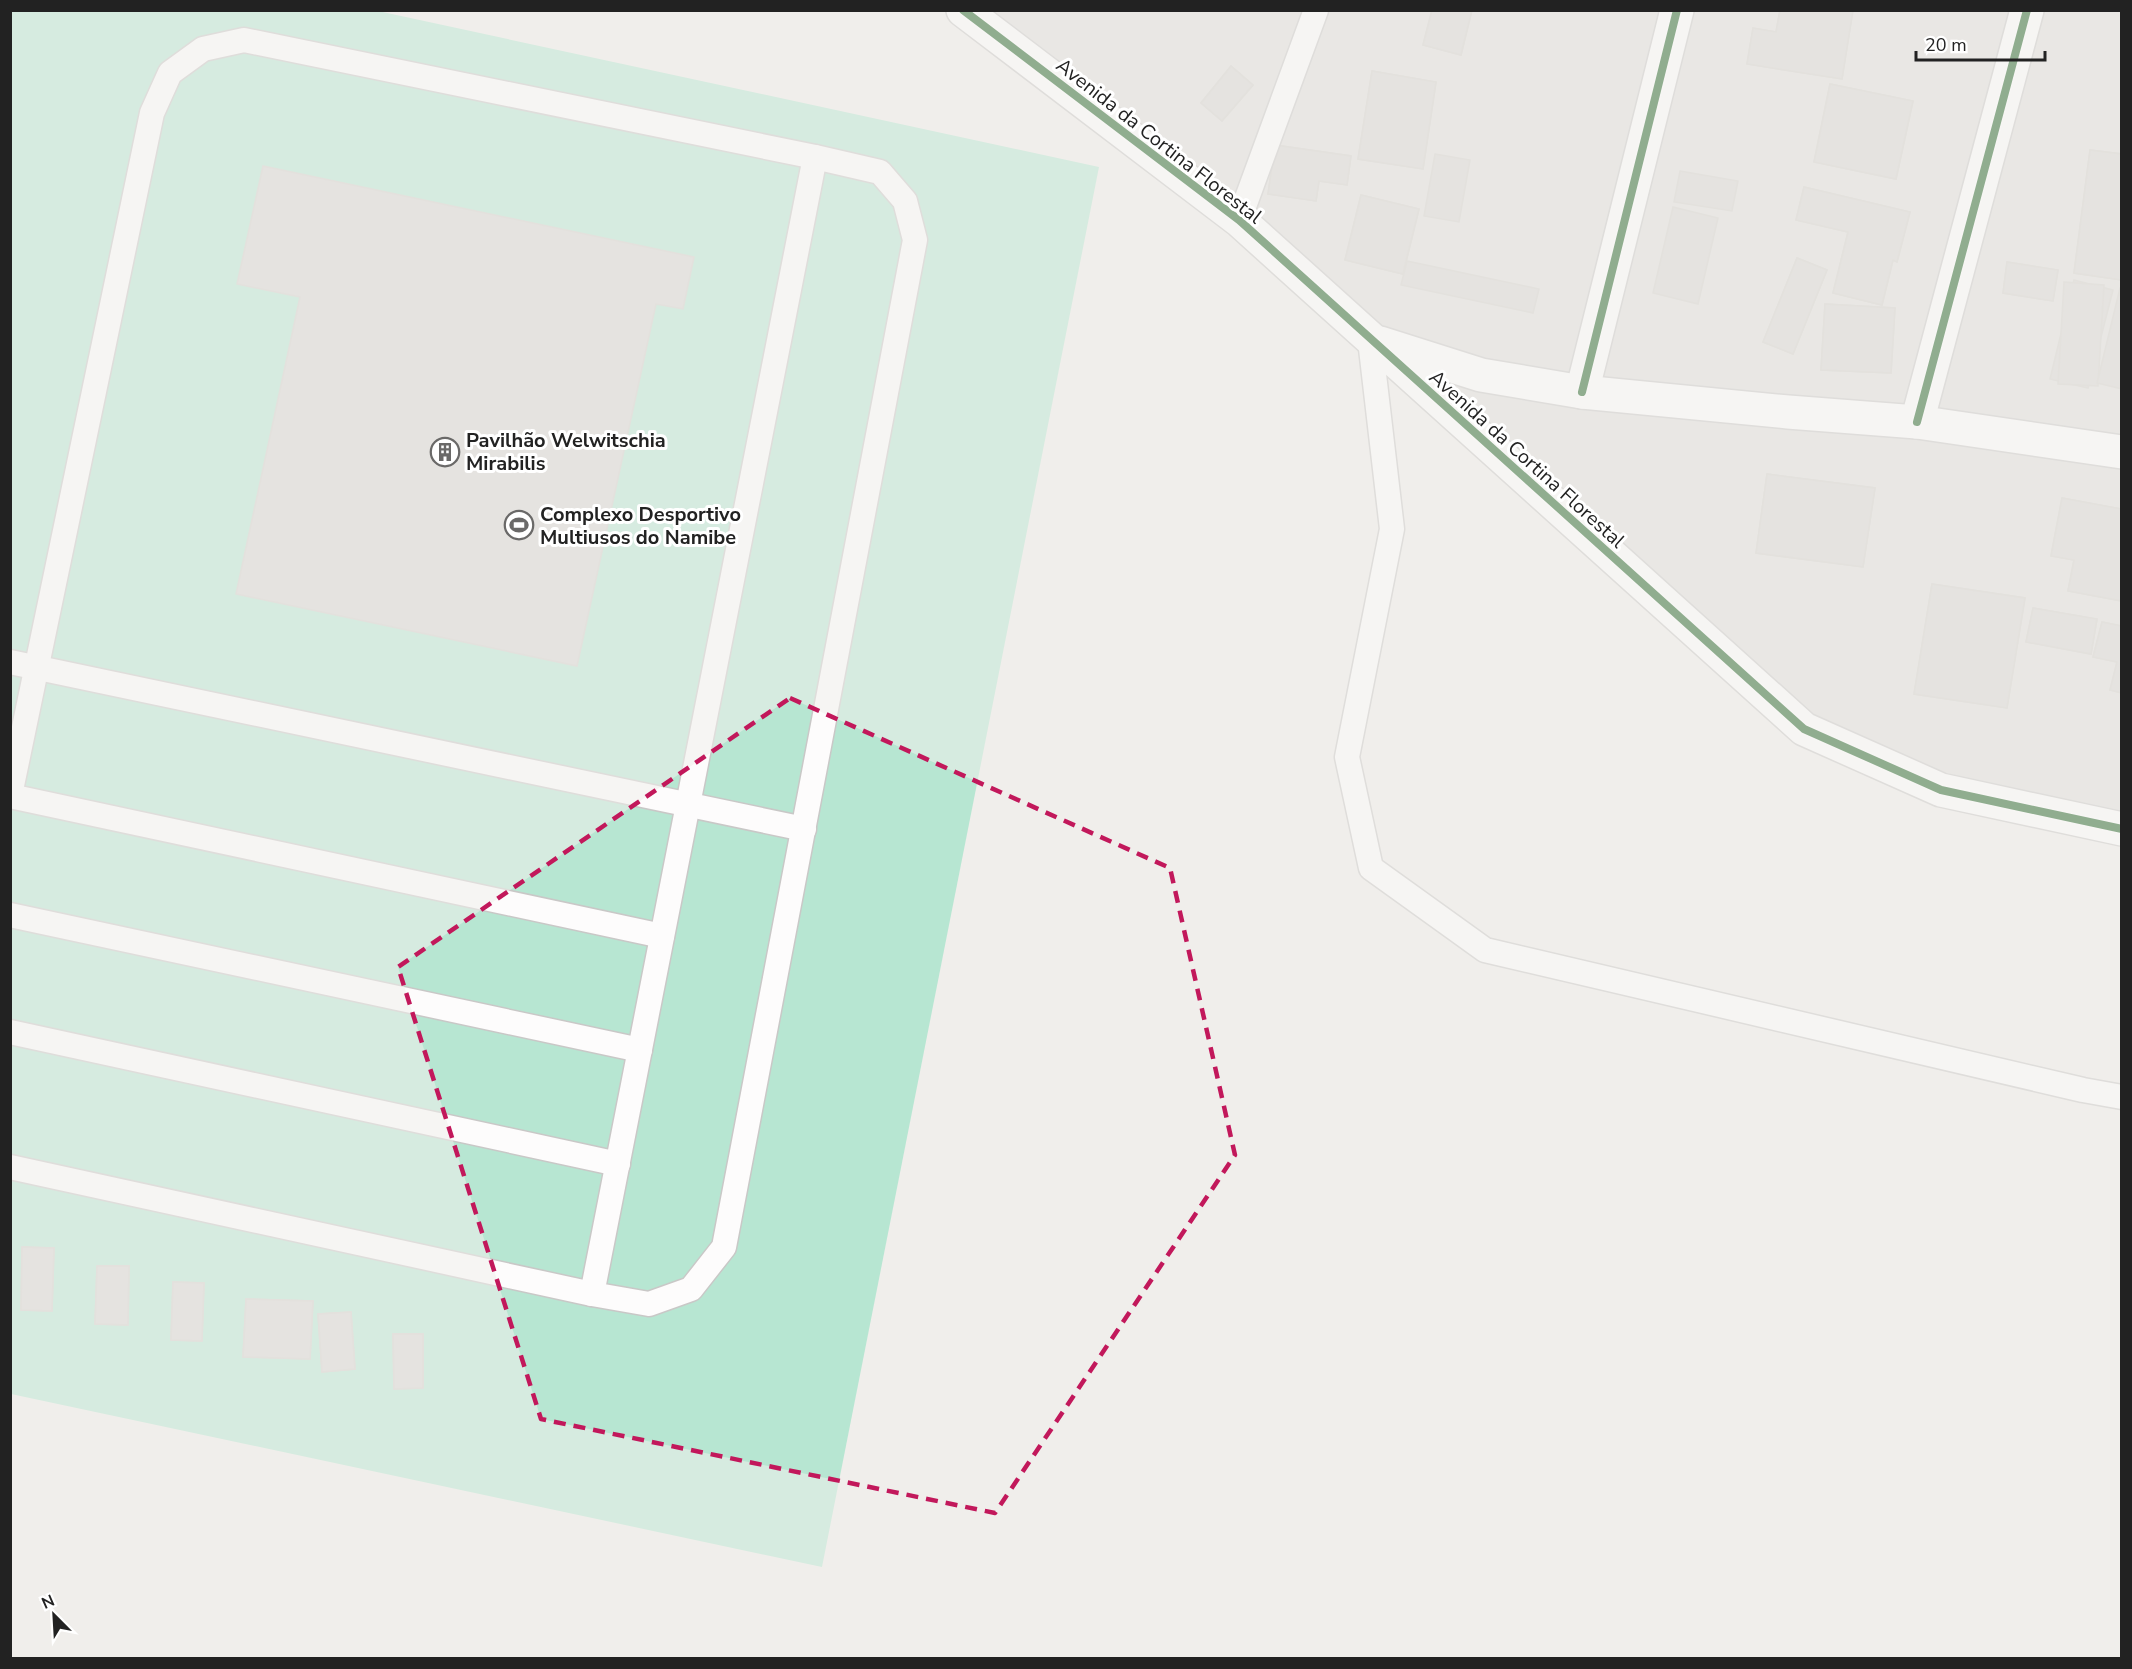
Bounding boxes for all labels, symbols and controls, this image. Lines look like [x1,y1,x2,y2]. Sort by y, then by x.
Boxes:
scale bar [1916,24,2045,62]
text: 20 m [1925,33,1967,57]
street label: Avenida da Cortina Florestal [1050,52,1268,230]
street label: Avenida da Cortina Florestal [1423,364,1631,554]
place label: Pavilhão Welwitschia Mirabilis [466,427,666,477]
building icon: Pavilhão Welwitschia Mirabilis [429,436,461,468]
place label: Complexo Desportivo Multiusos do Namibe [540,501,741,551]
sports icon: Complexo Desportivo Multiusos do Namibe [503,509,535,541]
north arrow [24,1585,84,1645]
text: N [38,1590,58,1615]

